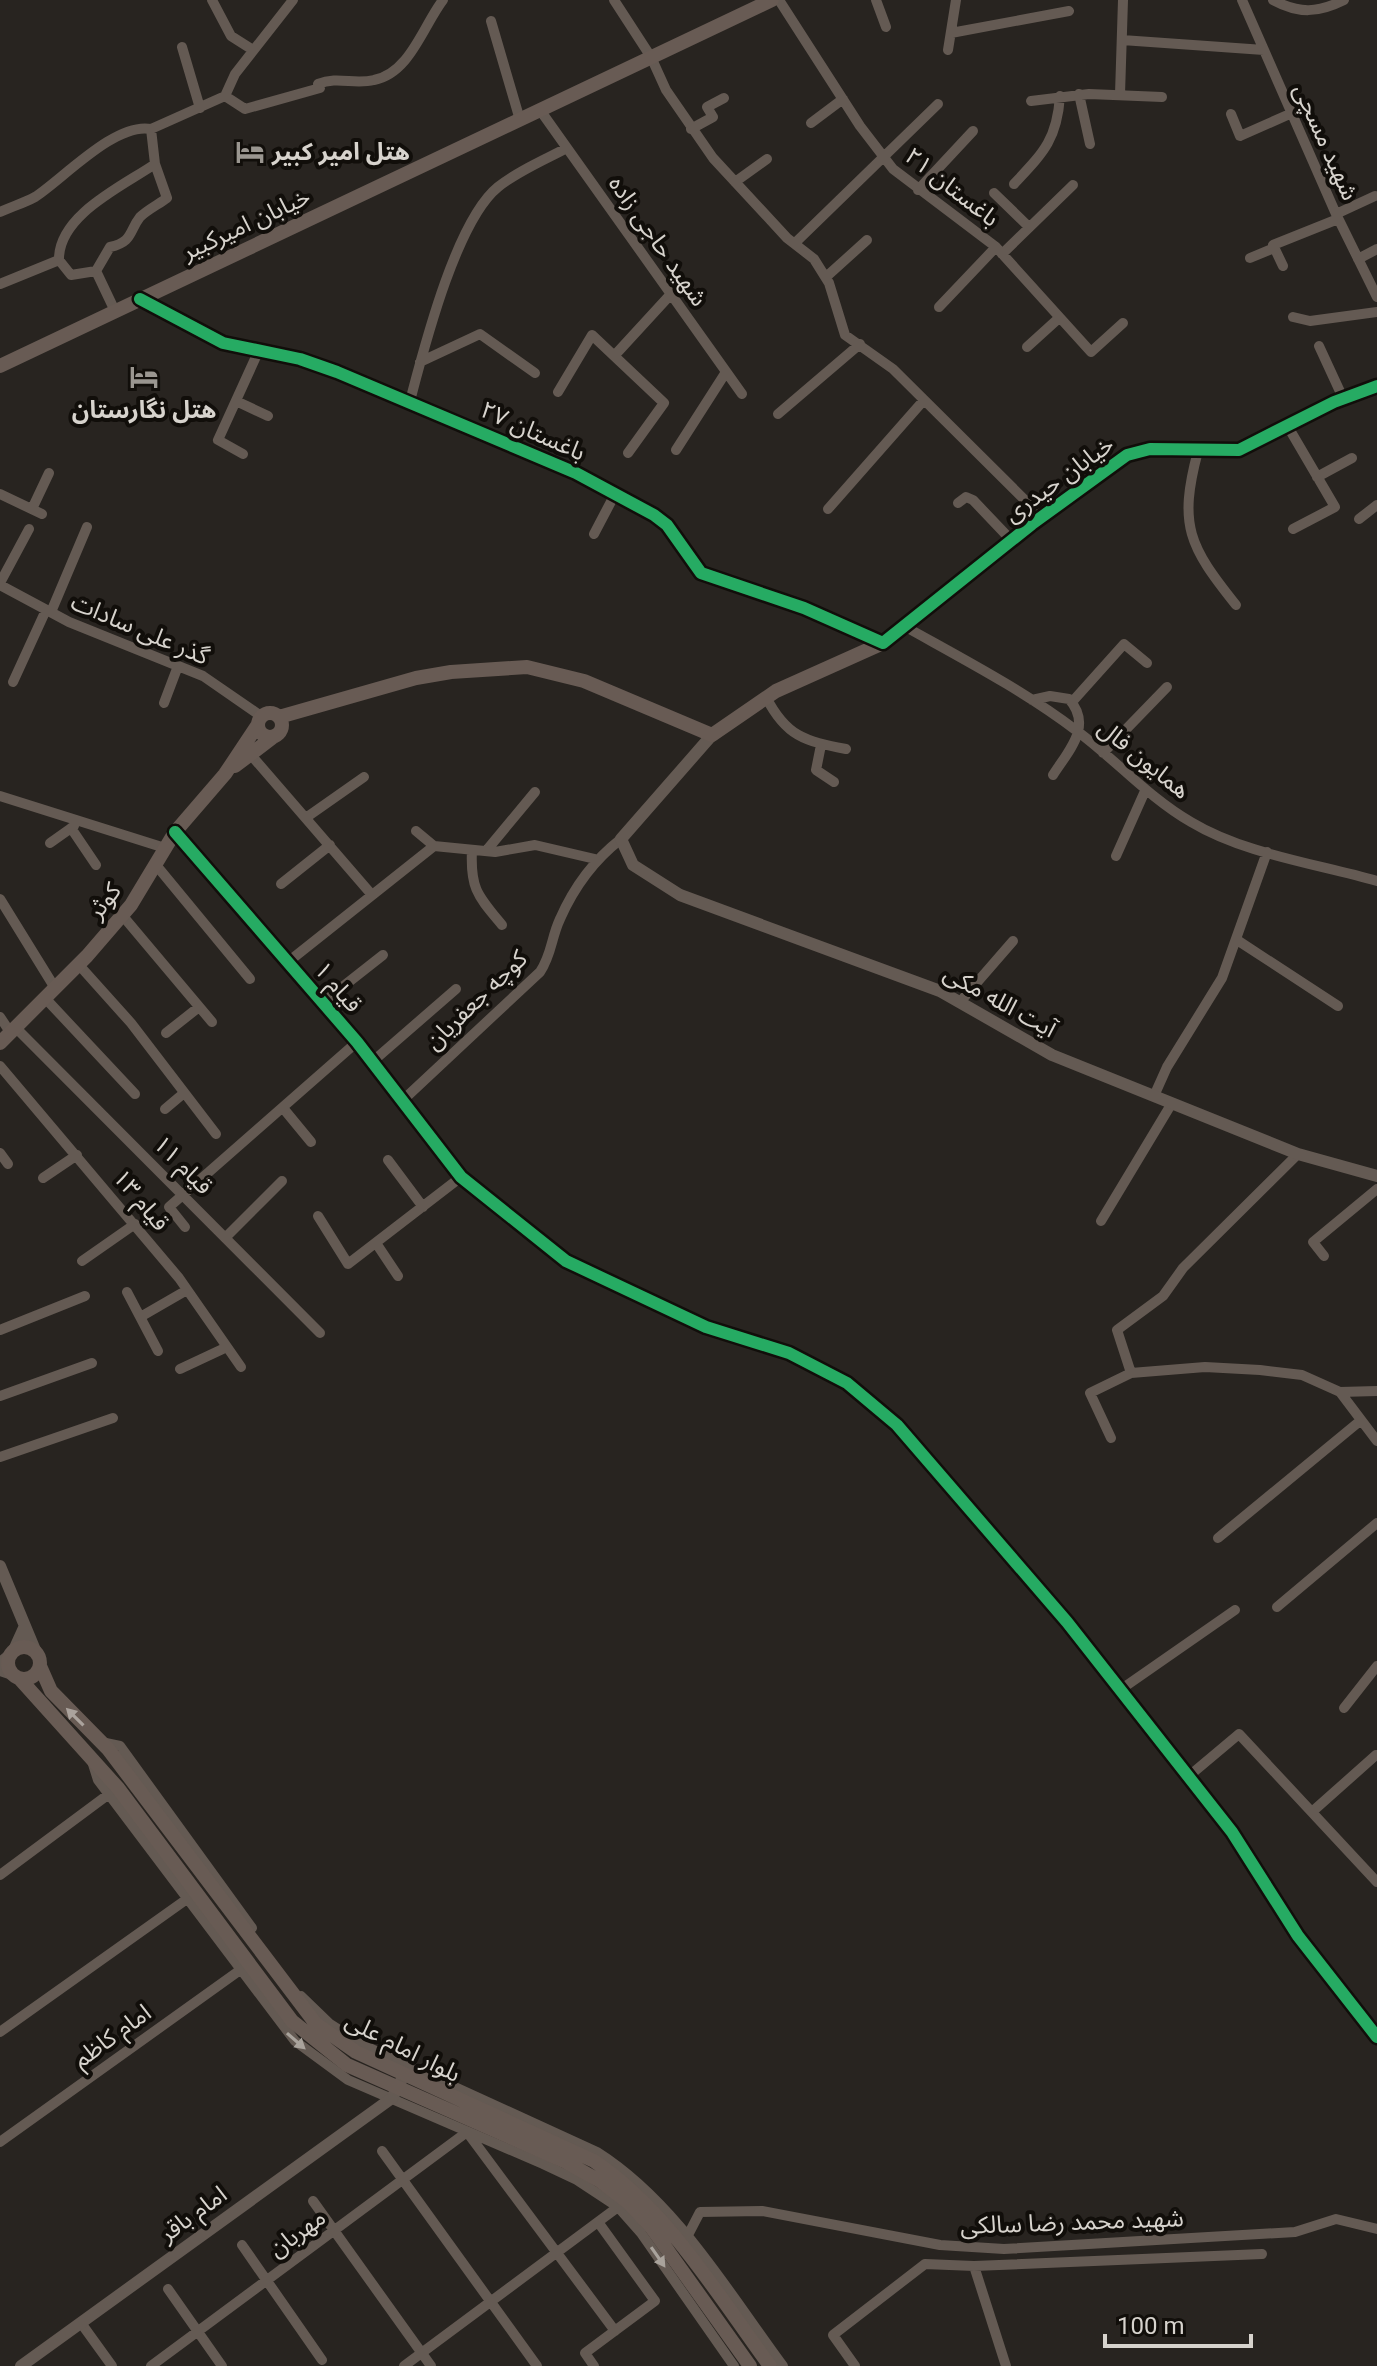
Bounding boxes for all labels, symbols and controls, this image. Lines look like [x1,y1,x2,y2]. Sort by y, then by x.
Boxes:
street label: شهید مسچی [1287,79,1364,205]
hotel icon: هتل امیر کبیر [235,137,265,167]
place label: هتل امیر کبیر [271,138,410,166]
street label: باغستان ۲۱ [899,142,1005,232]
street label: شهید حاجی زاده [603,170,713,312]
street label: خیابان امیرکبیر [177,182,315,266]
hotel icon: هتل نگارستان [129,362,159,392]
street label: باغستان ۲۷ [476,395,590,467]
place label: هتل نگارستان [72,396,216,424]
street label: خیابان حیدری [999,430,1119,528]
street label: گذر علی سادات [67,587,214,671]
street label: همایون فال [1092,714,1196,804]
street label: کوثر [81,877,127,925]
street label: کوچه جعفریان [419,944,534,1056]
street label: قیام ۱ [305,956,368,1021]
street label: آیت الله مکی [939,959,1062,1044]
street label: قیام ۱۱ [145,1130,218,1203]
street label: قیام ۱۳ [104,1164,175,1239]
one-way arrow [66,1708,85,1727]
street label: امام کاظم [68,1998,159,2077]
street label: بلوار امام علی [339,2006,465,2091]
one-way arrow [287,2032,306,2050]
street label: امام باقر [153,2180,235,2252]
street label: مهربان [263,2203,331,2263]
street label: شهید محمد رضا سالکی [960,2204,1184,2240]
one-way arrow [650,2247,665,2268]
scale bar [1105,2298,1251,2348]
text: 100 m [1117,2312,1184,2340]

